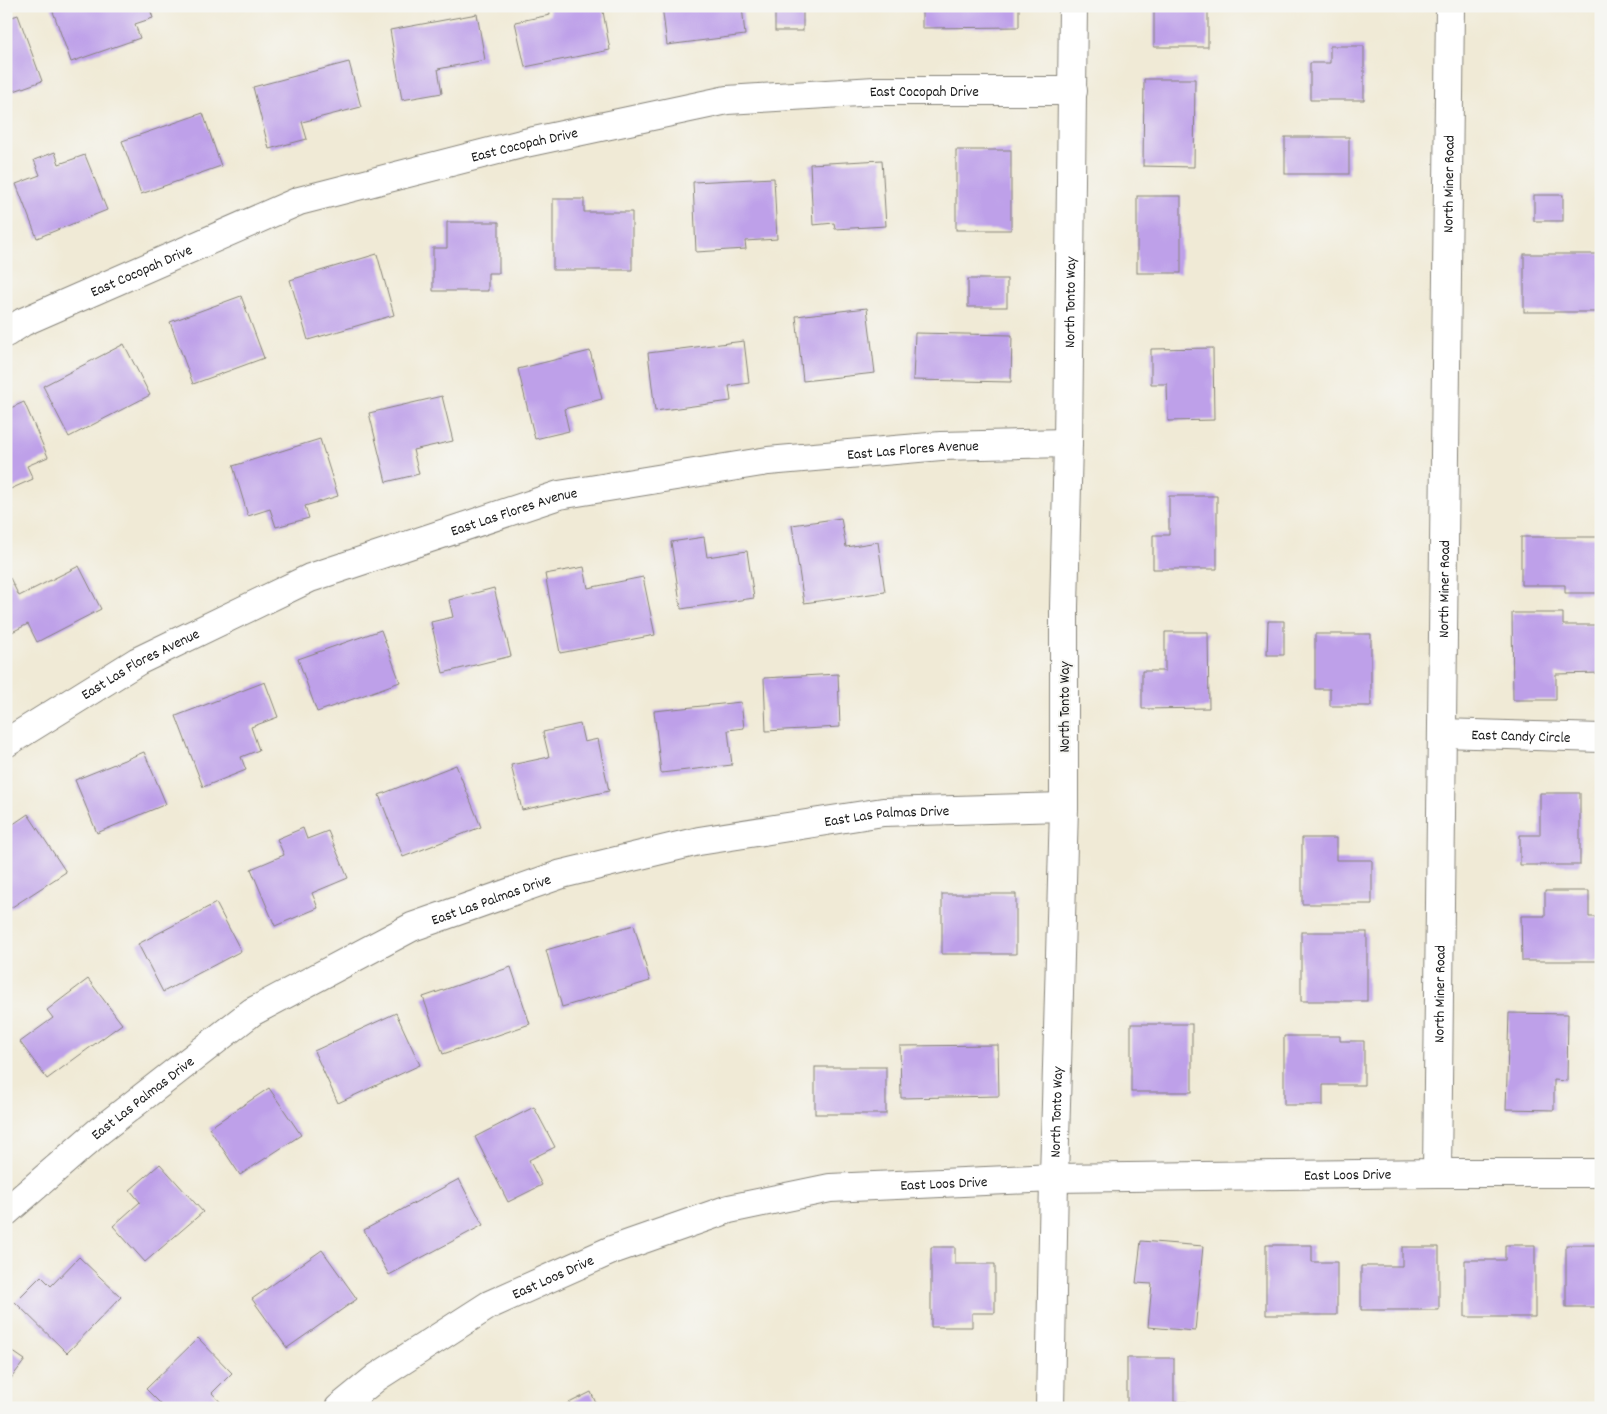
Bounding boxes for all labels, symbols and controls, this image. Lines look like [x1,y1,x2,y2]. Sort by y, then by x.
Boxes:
street label: East Cocopah Drive [869,82,979,104]
street label: East Cocopah Drive [469,123,581,169]
street label: North Miner Road [1438,135,1462,233]
street label: East Cocopah Drive [87,240,197,304]
street label: North Tonto Way [1060,256,1083,348]
street label: East Las Flores Avenue [846,436,980,467]
street label: East Las Flores Avenue [448,483,579,543]
street label: North Miner Road [1434,540,1457,638]
street label: East Las Flores Avenue [78,624,204,707]
street label: North Tonto Way [1055,661,1077,753]
street label: East Candy Circle [1471,725,1571,750]
street label: East Las Palmas Drive [823,801,950,834]
street label: East Las Palmas Drive [429,870,555,932]
street label: North Miner Road [1429,945,1453,1043]
street label: East Las Palmas Drive [87,1052,200,1146]
street label: North Tonto Way [1046,1065,1070,1158]
street label: East Loos Drive [1304,1165,1392,1188]
street label: East Loos Drive [900,1172,988,1198]
street label: East Loos Drive [509,1250,598,1306]

